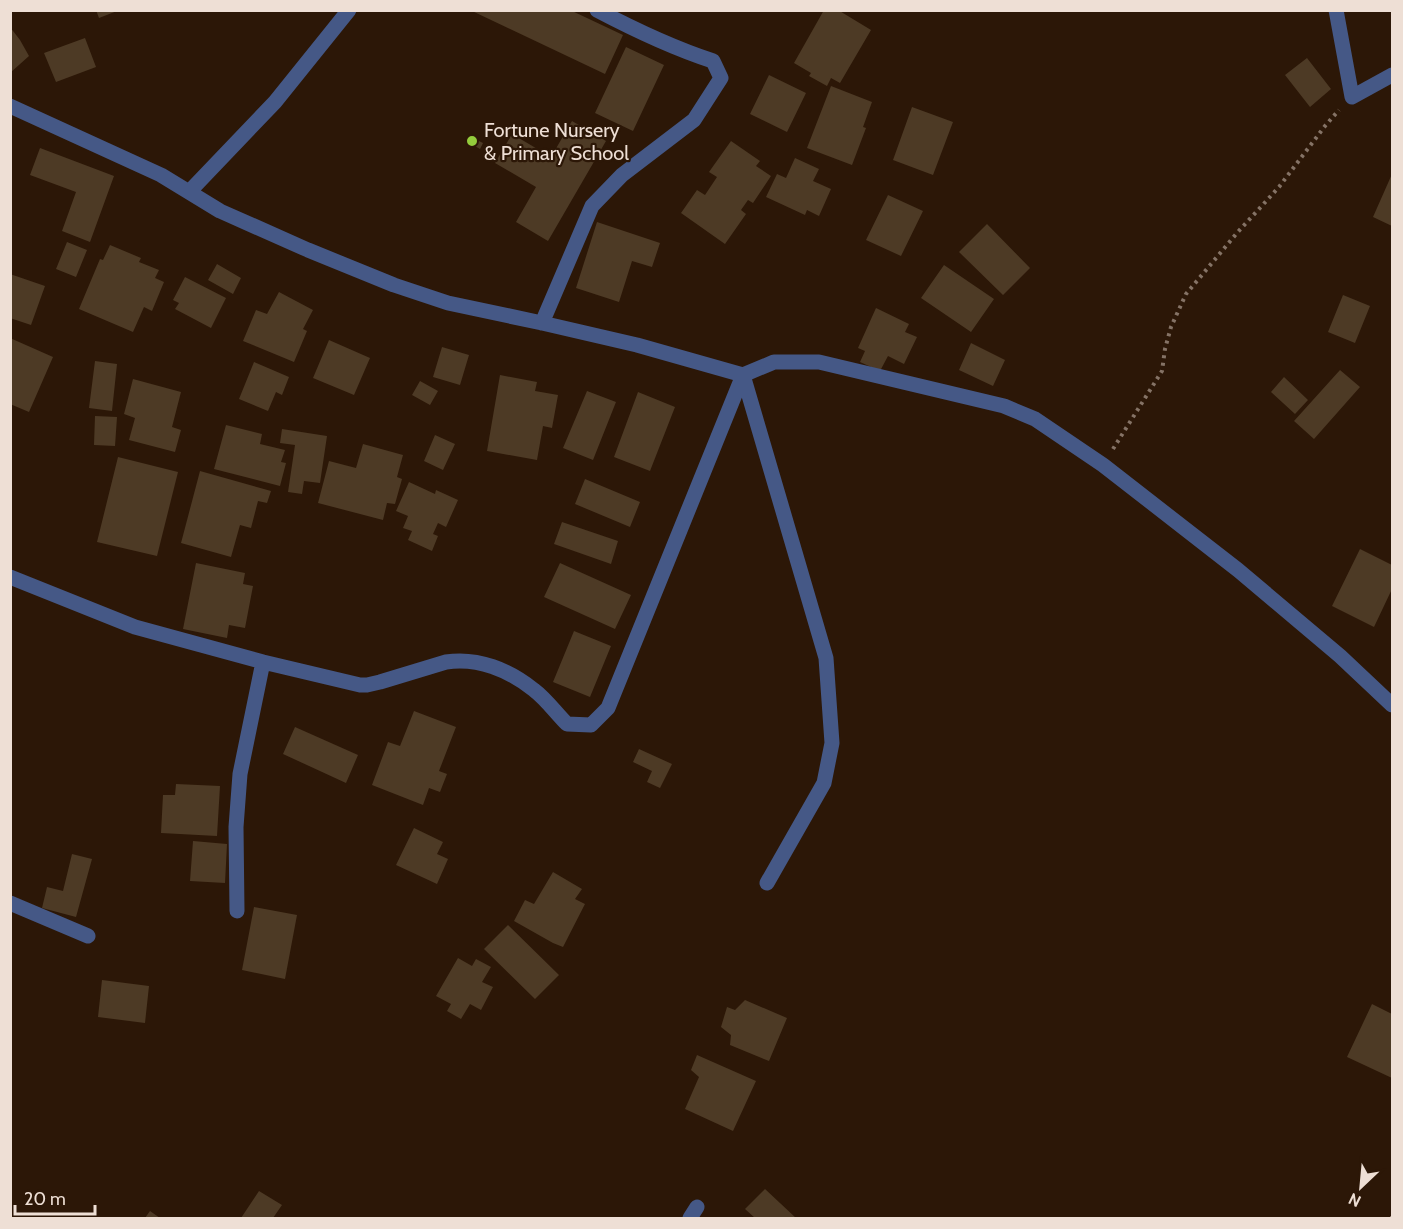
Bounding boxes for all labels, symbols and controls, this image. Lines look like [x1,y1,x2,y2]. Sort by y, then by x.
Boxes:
place label: Fortune Nursery & Primary School [484,118,629,165]
marker: Fortune Nursery & Primary School [465,134,479,148]
north arrow [1331,1157,1391,1217]
scale bar [15,1178,94,1216]
text: 20 m [24,1188,66,1210]
text: N [1345,1189,1364,1211]

